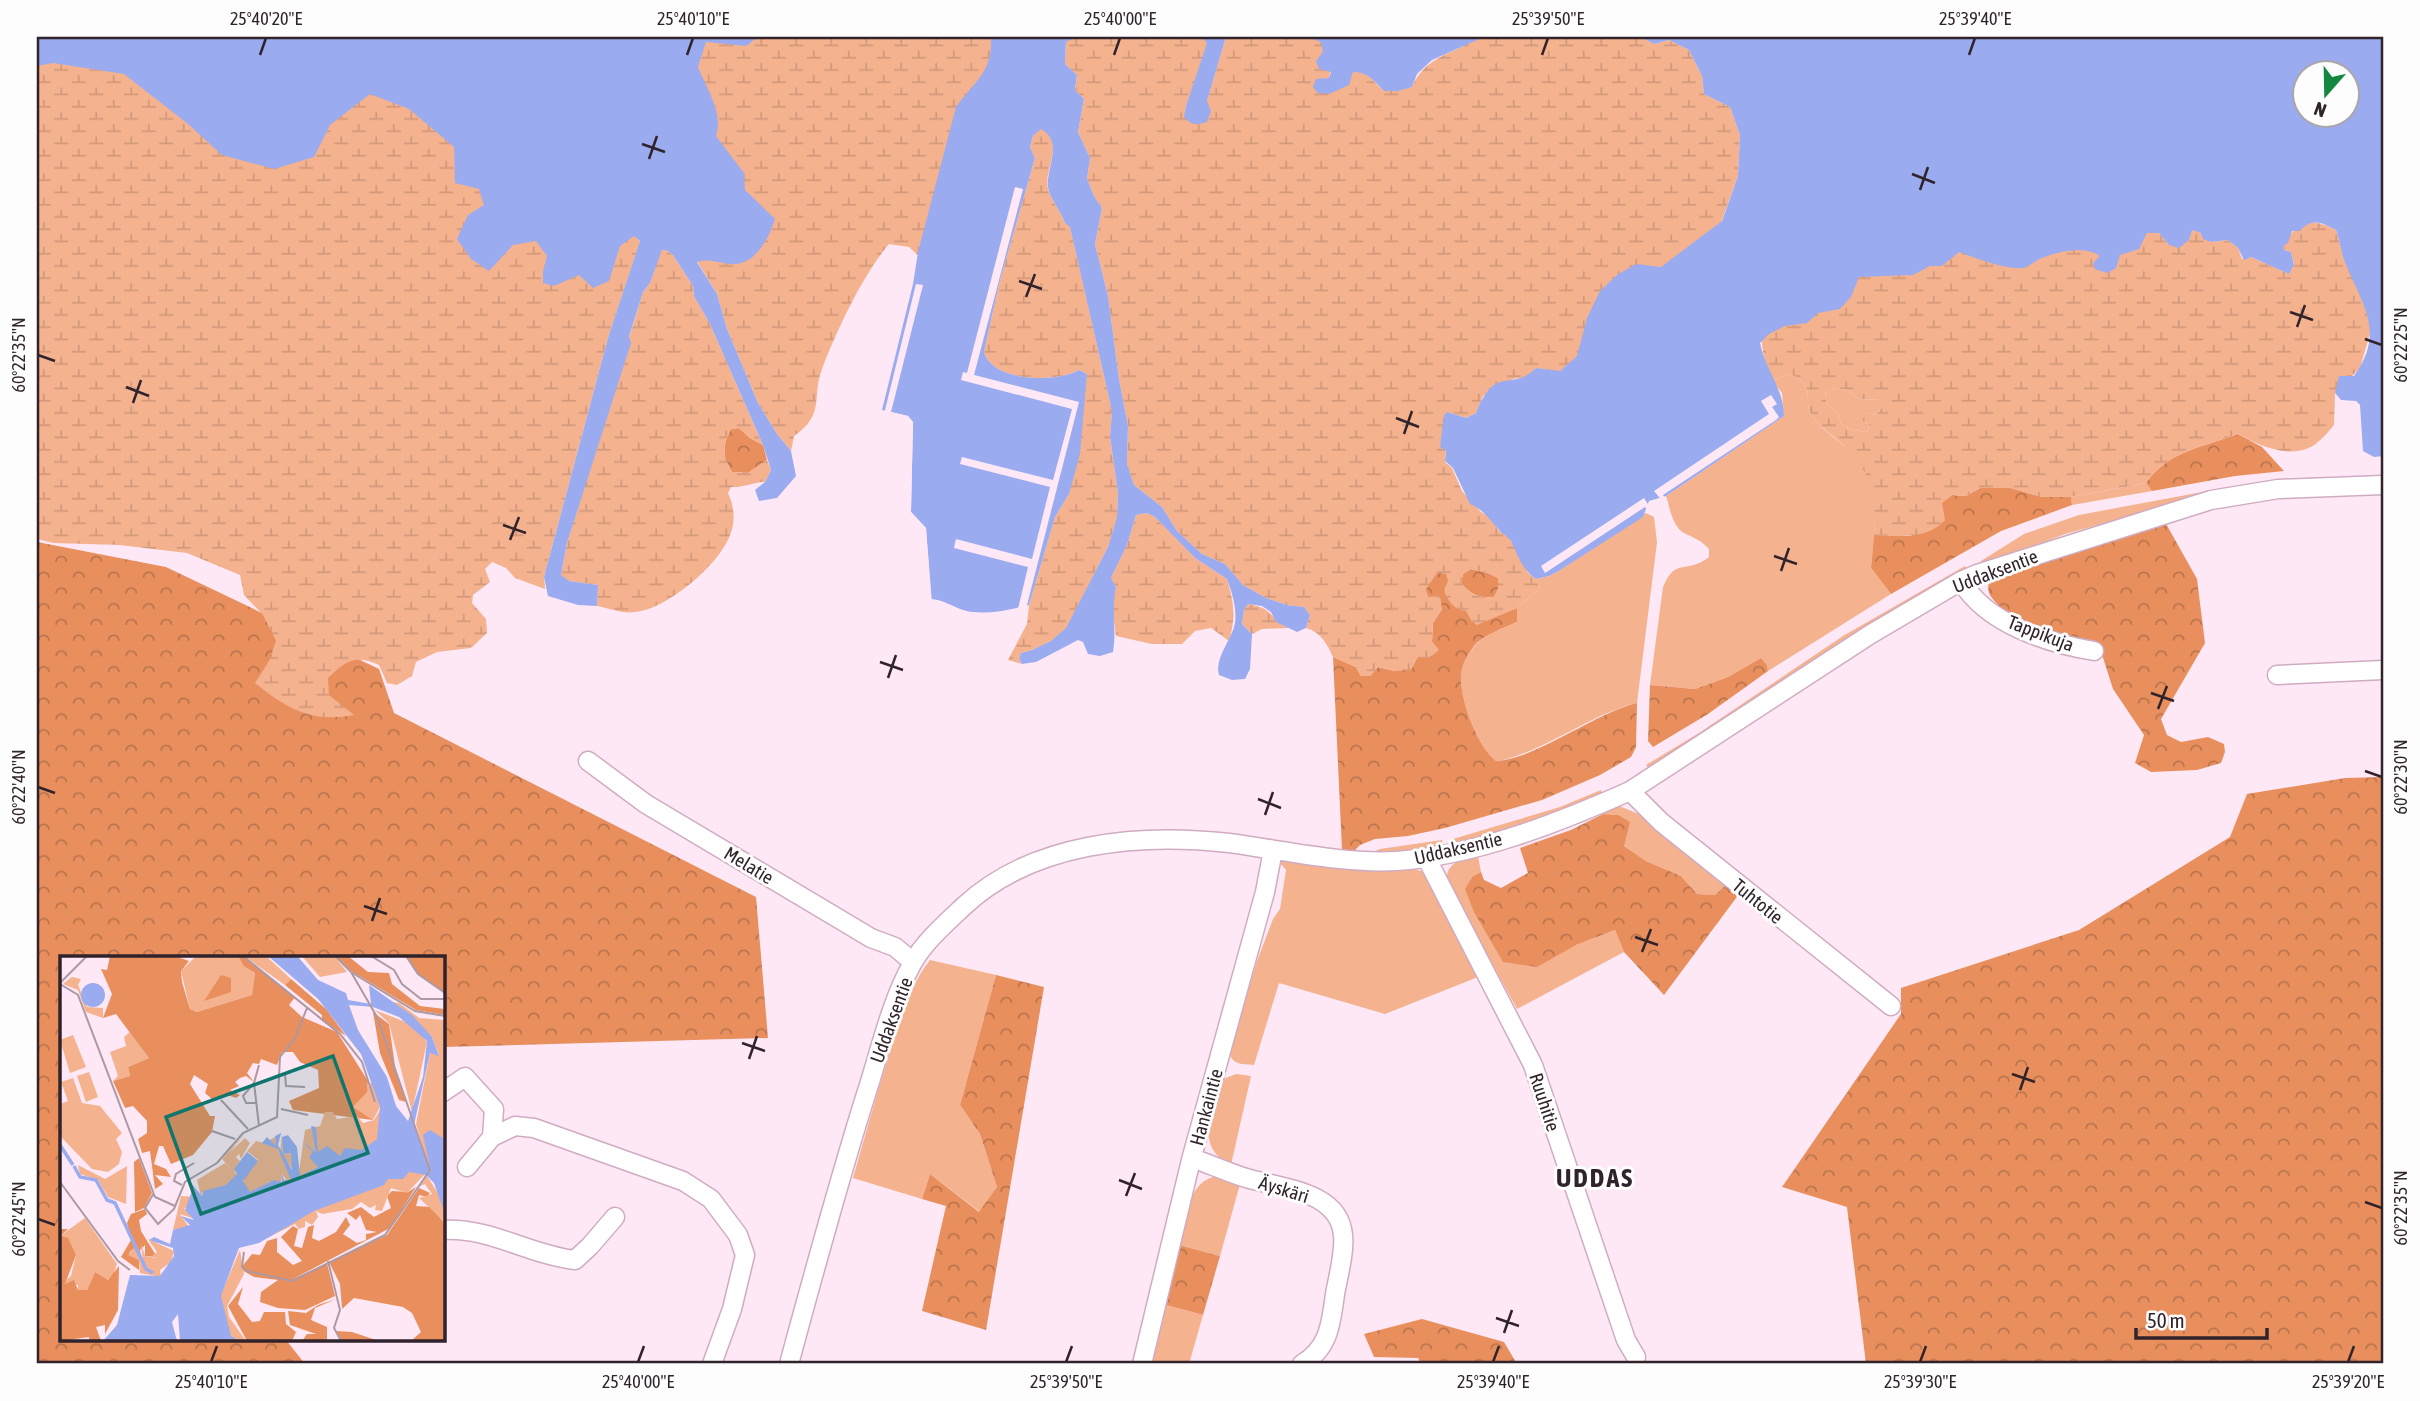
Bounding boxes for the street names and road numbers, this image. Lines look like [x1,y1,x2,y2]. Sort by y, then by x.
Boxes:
street label: Uddaksentie [1949,545,2041,597]
street label: Tappikuja [2005,610,2077,656]
street label: Uddaksentie [1412,827,1504,869]
street label: Melatie [720,842,778,888]
street label: Tuhtotie [1728,874,1788,928]
street label: Uddaksentie [865,974,917,1066]
street label: Hankaintie [1185,1066,1227,1148]
street label: Ruuhitie [1525,1070,1565,1134]
street label: Äyskäri [1256,1171,1312,1207]

